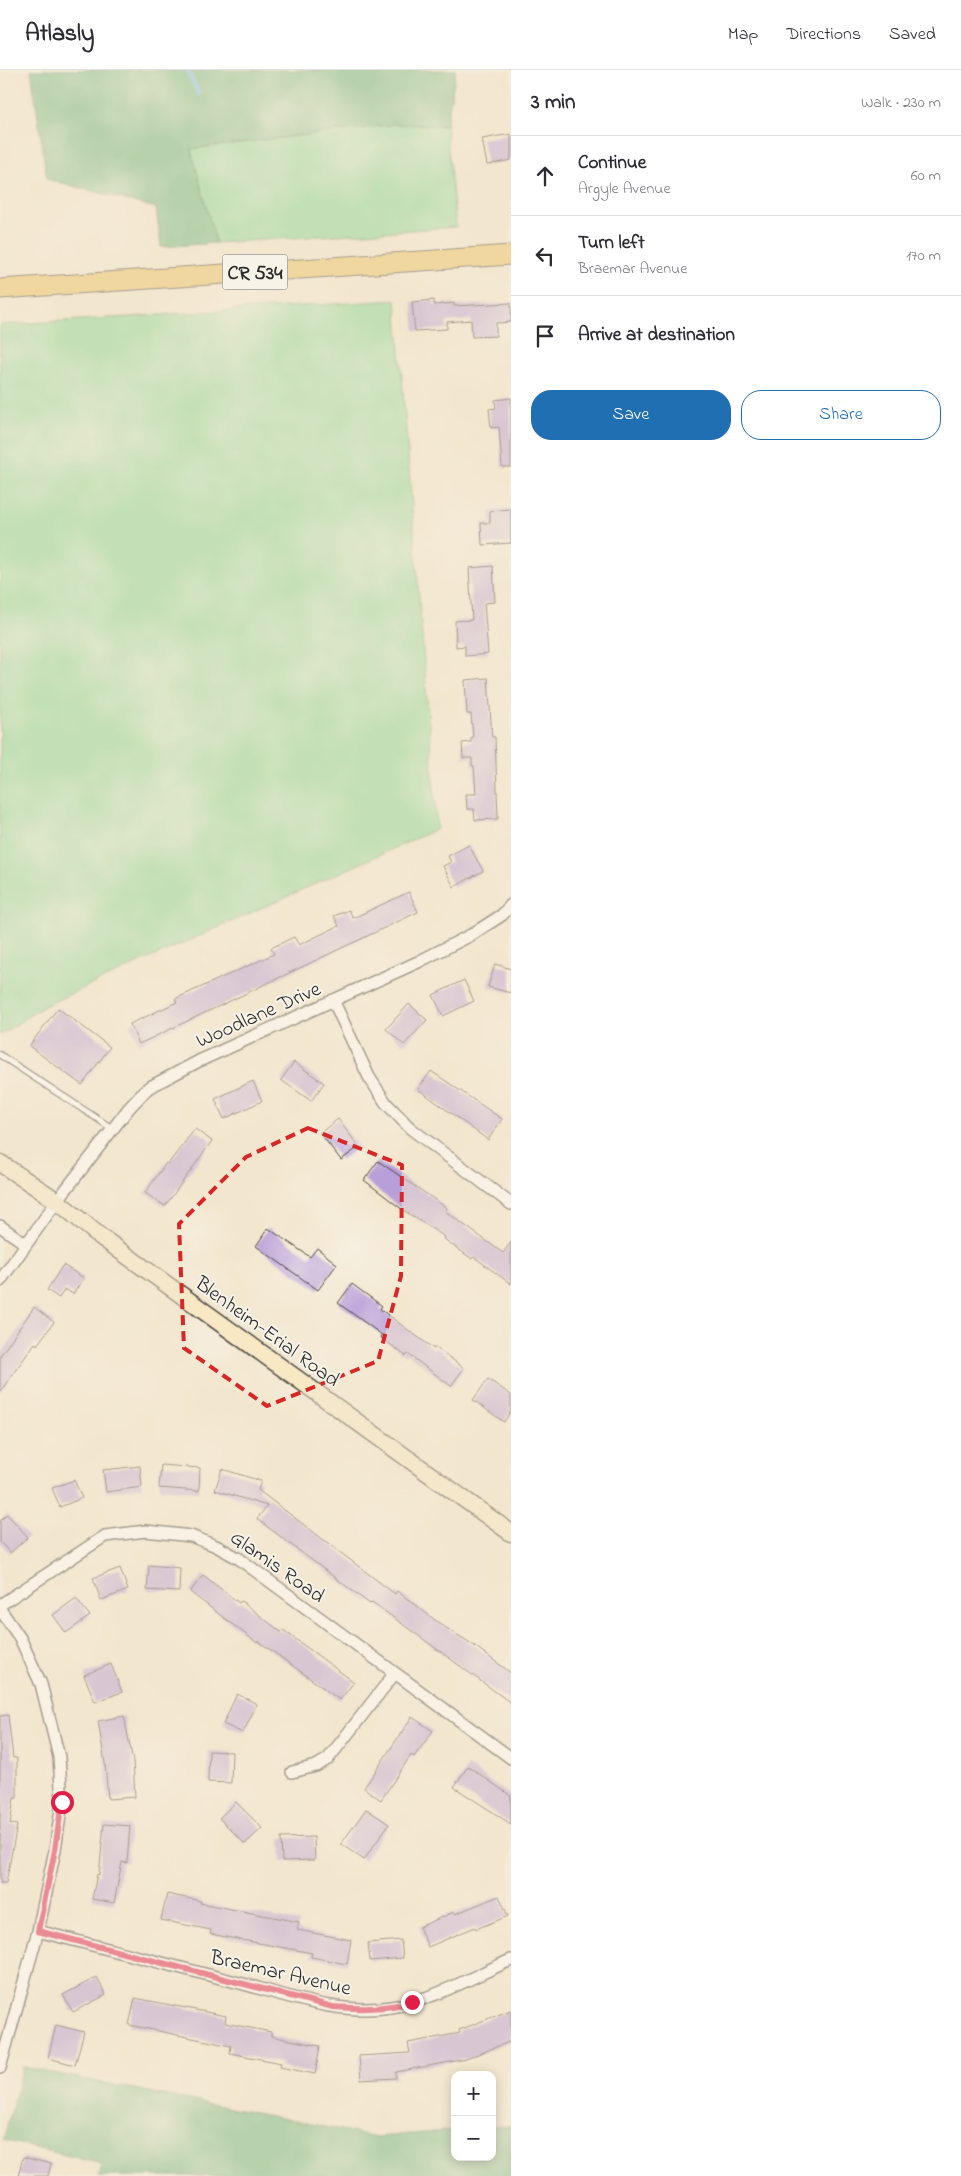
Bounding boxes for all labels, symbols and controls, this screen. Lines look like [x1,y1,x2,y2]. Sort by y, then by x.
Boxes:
text: Atlasly [25,17,94,52]
text: Map [728,22,758,48]
text: Directions [786,22,861,48]
text: Saved [889,22,936,48]
text: 3 min [531,88,575,118]
text: Walk · 230 m [861,91,941,115]
text: Continue [578,150,646,177]
icon: ahead [531,162,559,190]
text: 60 m [911,164,941,188]
text: Argyle Avenue [578,177,671,201]
text: Turn left [578,230,645,257]
icon: left [531,242,559,270]
text: 170 m [906,244,941,268]
road number: CR 534 [222,254,288,290]
text: Braemar Avenue [578,257,687,281]
icon: arrive [531,322,559,350]
text: Arrive at destination [578,322,735,349]
button: Save [531,390,731,440]
button: Share [741,390,941,440]
street label: Woodlane Drive [192,975,326,1057]
street label: Blenheim-Erial Road [187,1269,345,1396]
street label: Glamis Road [223,1524,331,1612]
route start [51,1791,74,1814]
street label: Braemar Avenue [206,1943,354,2005]
route end [401,1991,424,2014]
map controls [451,2071,496,2161]
button: + [451,2071,496,2116]
button: − [451,2116,496,2161]

